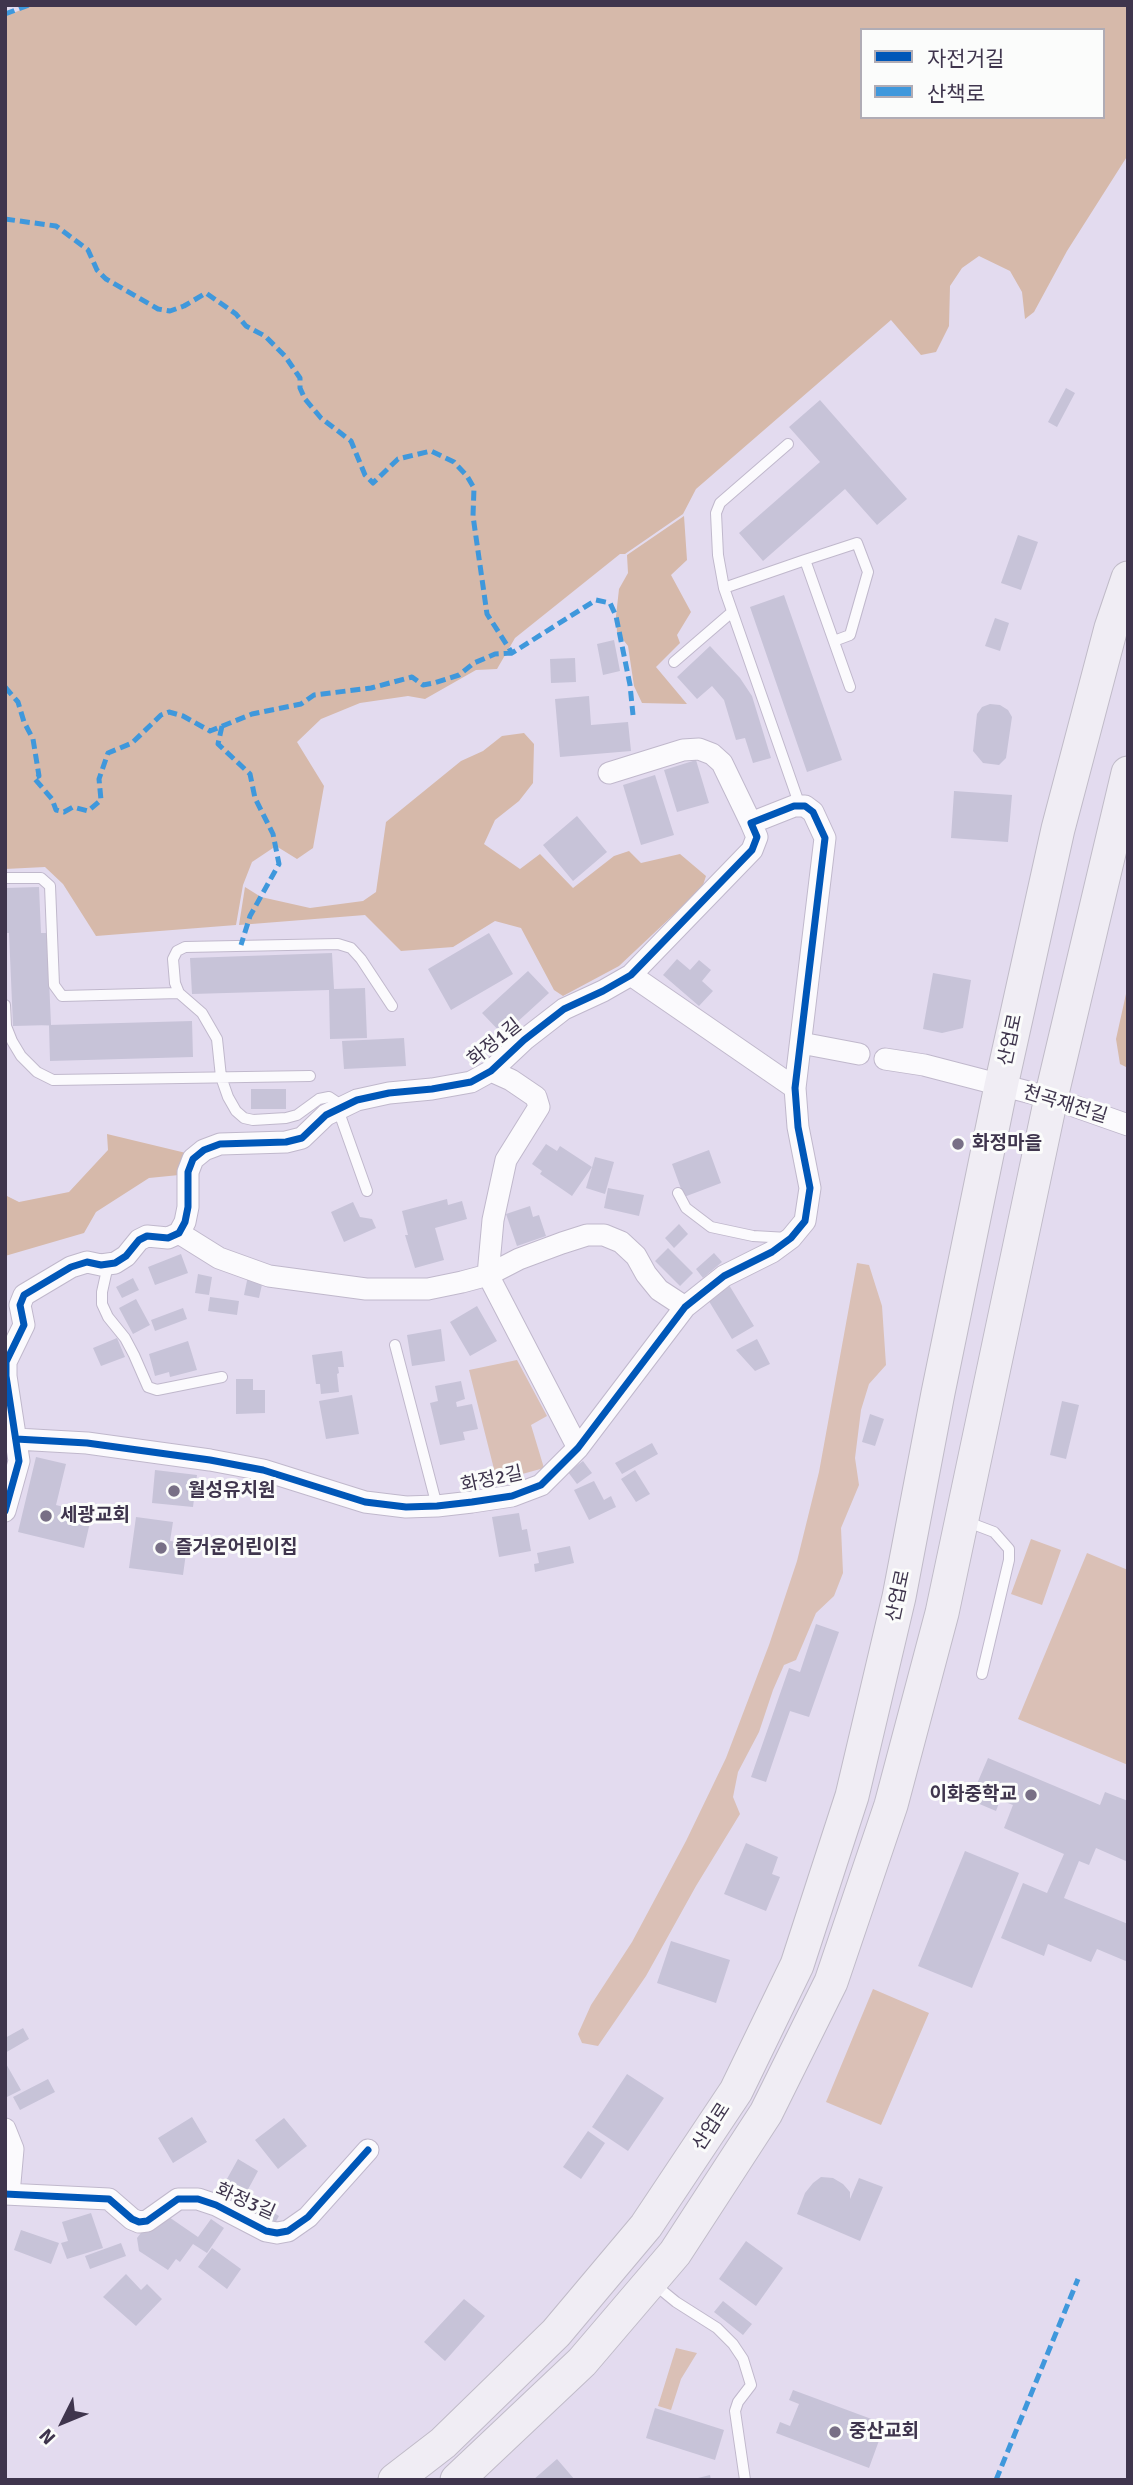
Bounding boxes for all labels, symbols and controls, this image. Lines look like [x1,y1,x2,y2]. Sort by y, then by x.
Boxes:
legend [860,28,1105,119]
text: 자전거길 [927,46,1004,72]
text: 산책로 [927,81,985,107]
street label: 산업로 [994,1012,1028,1068]
street label: 화정1길 [463,1014,527,1072]
street label: 천곡재전길 [1020,1081,1110,1129]
place label: 화정마을 [972,1133,1042,1155]
marker: 화정마을 [950,1136,966,1152]
street label: 화정2길 [459,1462,525,1498]
place label: 월성유치원 [188,1480,275,1502]
marker: 월성유치원 [166,1483,182,1499]
place label: 세광교회 [60,1505,130,1527]
marker: 세광교회 [38,1508,54,1524]
place label: 즐거운어린이집 [175,1537,297,1559]
marker: 즐거운어린이집 [153,1540,169,1556]
street label: 산업로 [882,1568,916,1624]
place label: 이화중학교 [930,1784,1017,1806]
marker: 이화중학교 [1023,1787,1039,1803]
street label: 산업로 [688,2099,736,2155]
street label: 화정3길 [212,2179,278,2225]
north arrow [28,2387,98,2457]
place label: 중산교회 [849,2421,919,2443]
text: N [34,2423,61,2449]
marker: 중산교회 [827,2424,843,2440]

